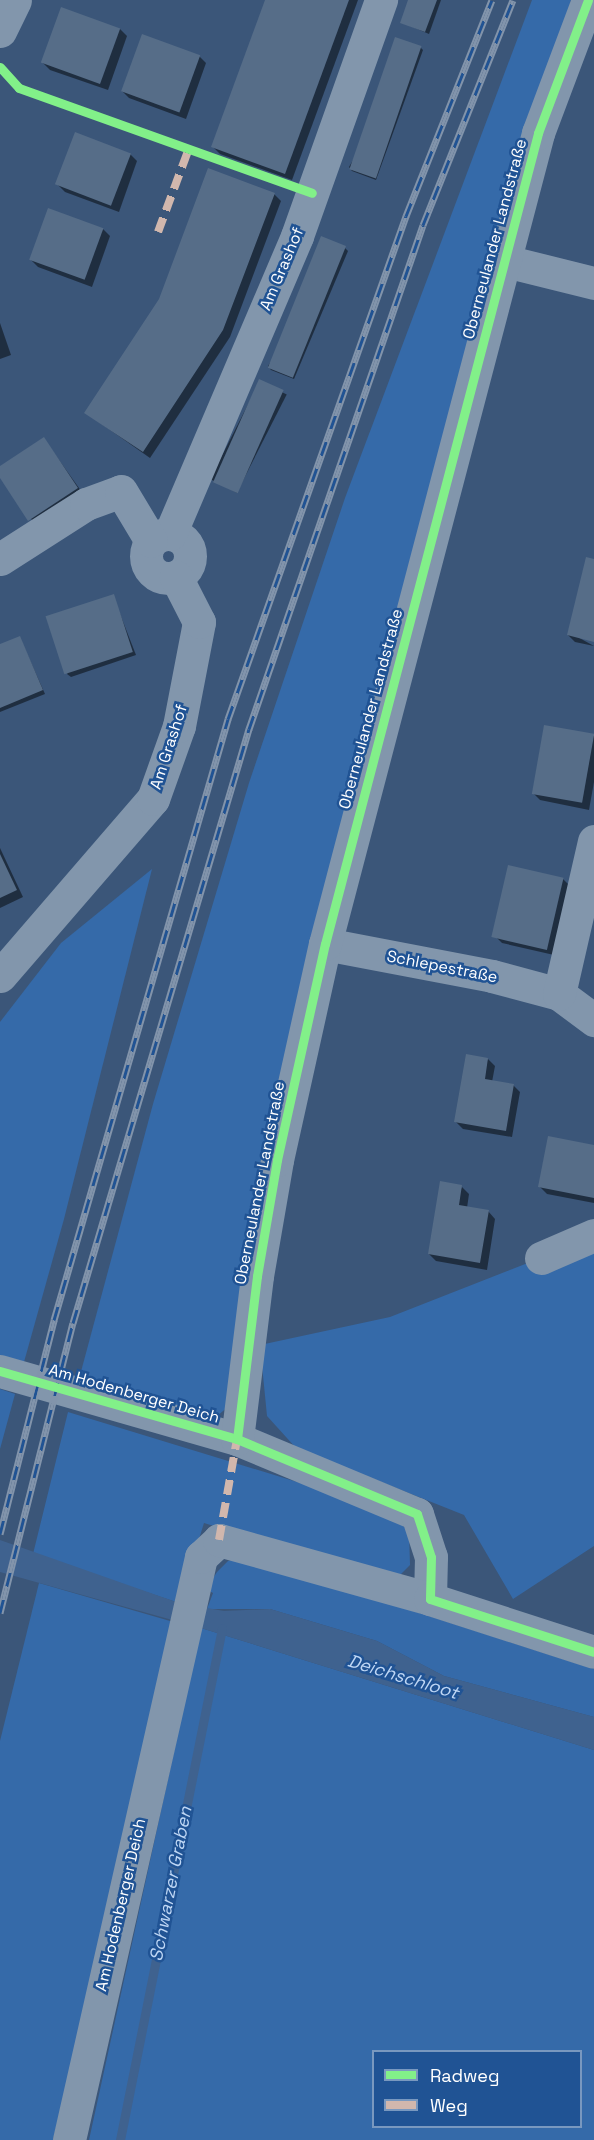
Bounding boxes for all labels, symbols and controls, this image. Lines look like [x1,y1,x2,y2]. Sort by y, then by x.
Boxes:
street label: Oberneulander Landstraße [459,137,531,341]
street label: Am Grashof [256,225,308,313]
street label: Oberneulander Landstraße [335,607,407,811]
street label: Am Grashof [146,702,192,792]
street label: Schlepestraße [385,947,499,987]
street label: Oberneulander Landstraße [231,1080,289,1286]
street label: Am Hodenberger Deich [46,1360,222,1428]
water label: Deichschloot [345,1650,461,1704]
water label: Schwarzer Graben [145,1805,197,1963]
street label: Am Hodenberger Deich [92,1817,150,1993]
legend [372,2050,582,2128]
text: Radweg [430,2064,500,2087]
text: Weg [430,2094,468,2117]

